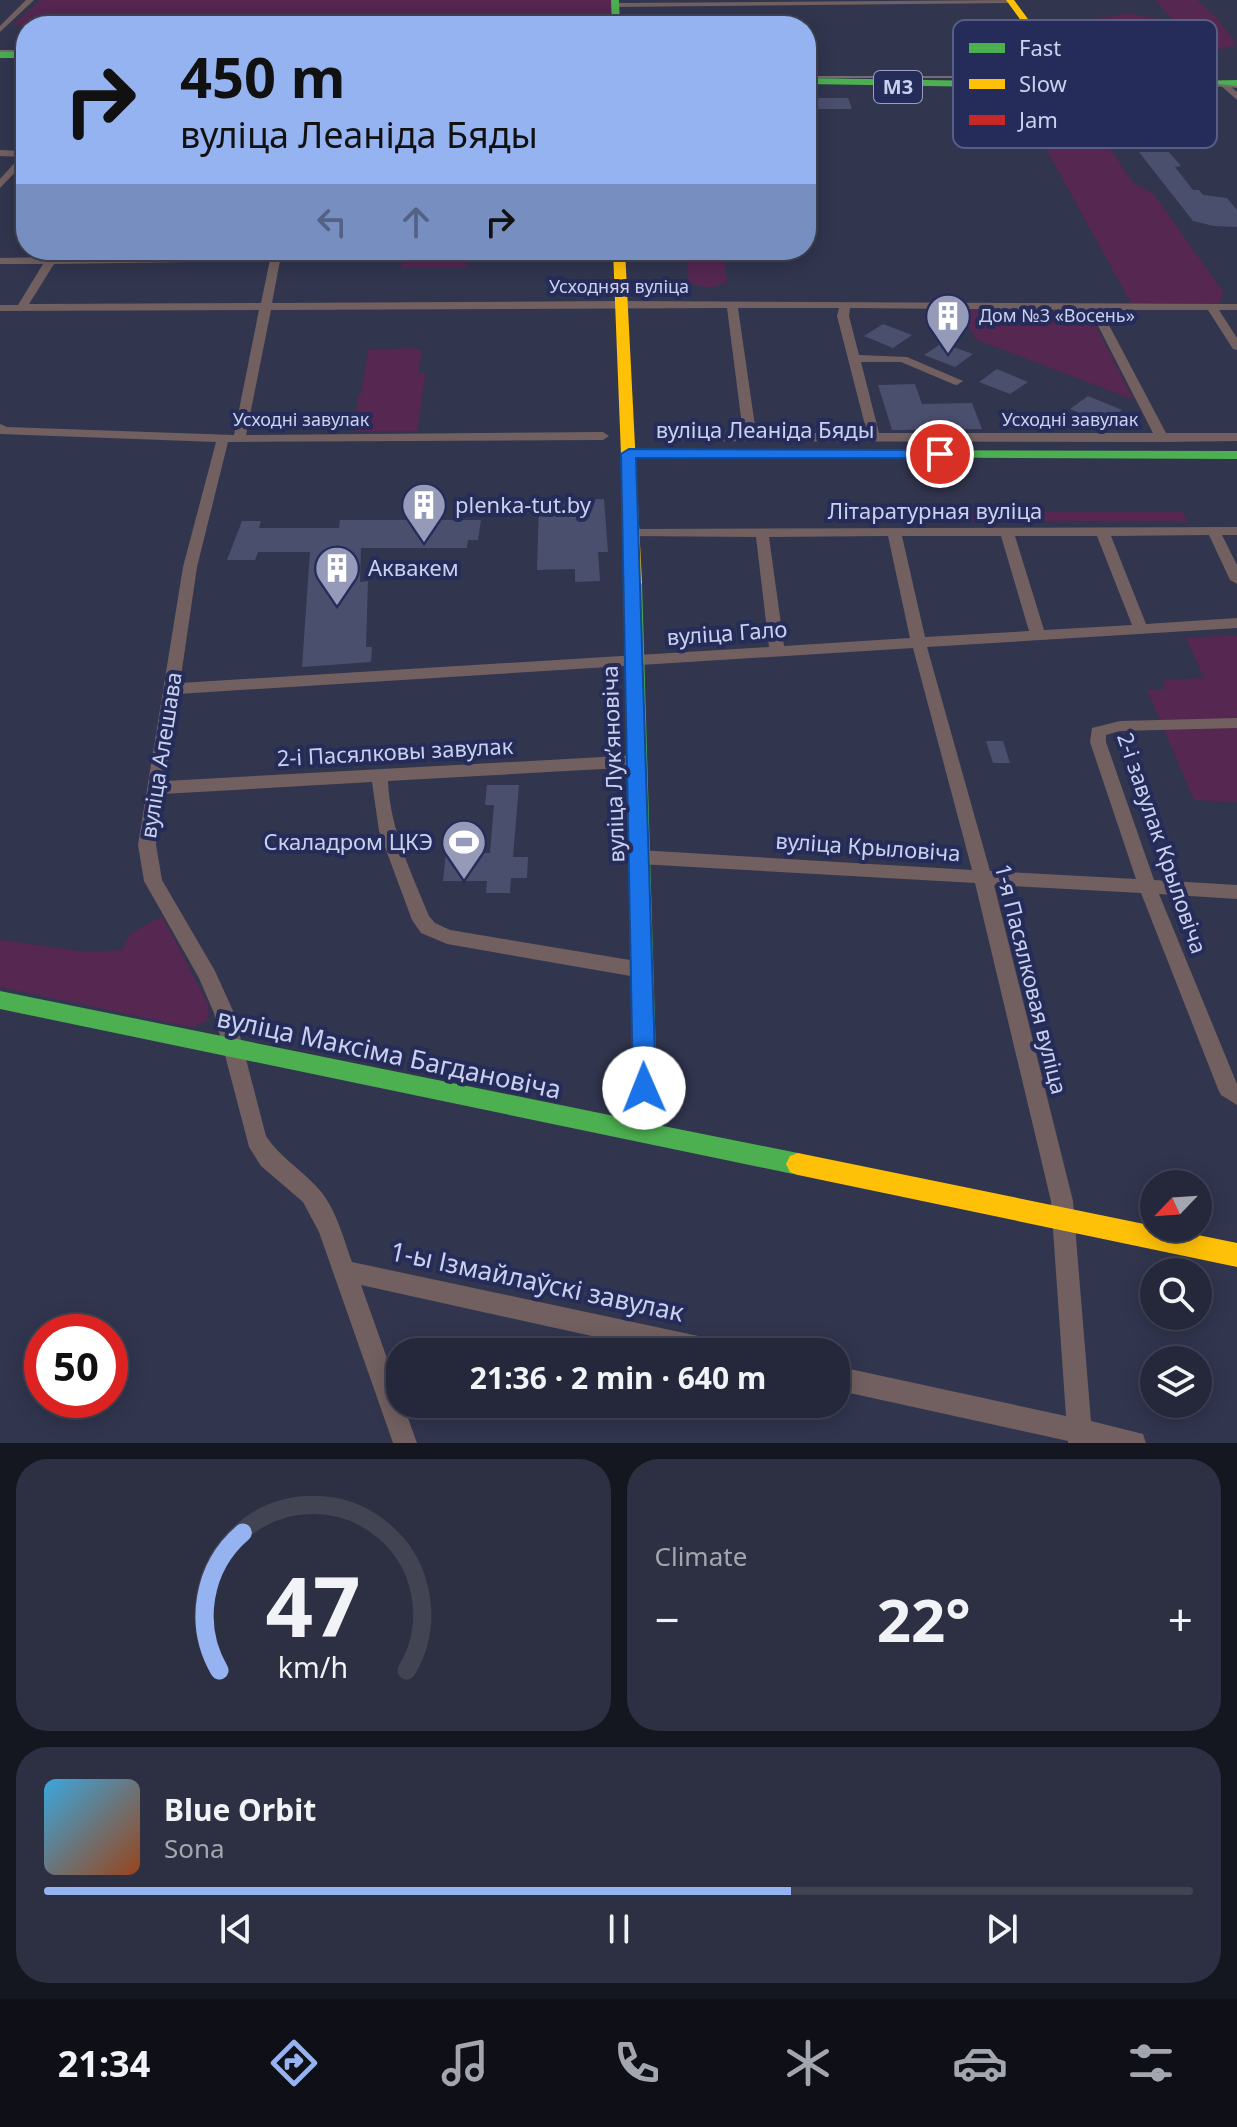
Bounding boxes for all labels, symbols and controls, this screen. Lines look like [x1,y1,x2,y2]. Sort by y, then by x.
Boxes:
legend [953,20,1217,148]
text: Fast [1019,32,1061,62]
text: 450 m [180,38,345,114]
icon: right [48,48,152,152]
text: Slow [1019,68,1068,98]
road number: М3 [874,71,922,103]
text: Jam [1017,104,1058,134]
text: вуліца Леаніда Бяды [180,110,538,159]
icon: left [310,200,354,244]
icon: ahead [394,200,438,244]
icon: right [478,200,522,244]
street label: Усходняя вуліца [549,274,689,298]
building icon: Дом №3 «Восень» [924,292,972,355]
place label: Дом №3 «Восень» [979,303,1135,327]
street label: Усходні завулак [233,407,370,431]
street label: Усходні завулак [1002,407,1139,431]
street label: вуліца Леаніда Бяды [656,414,874,444]
pin [906,420,974,488]
icon: arrive [918,432,962,476]
building icon: plenka-tut.by [400,481,448,544]
place label: plenka-tut.by [455,489,592,519]
street label: Літаратурная вуліца [828,495,1042,525]
building icon: Аквакем [313,544,361,607]
place label: Аквакем [368,552,459,582]
street label: вуліца Гало [666,613,788,651]
street label: вуліца Лукʼяновіча [594,665,630,863]
street label: вуліца Алешава [132,670,188,840]
street label: 2-і завулак Крыловіча [1111,728,1215,957]
street label: 2-і Пасялковы завулак [276,730,514,772]
sports icon: Скаладром ЦКЭ [440,818,488,881]
street label: вуліца Крыловіча [775,825,962,867]
place label: Скаладром ЦКЭ [264,826,433,856]
street label: 1-я Пасялковая вуліца [989,860,1075,1097]
street label: вуліца Максіма Багдановіча [214,999,565,1107]
position arrow [602,1046,686,1130]
north arrow [1140,1170,1212,1242]
map controls [1140,1170,1212,1418]
street label: 1-ы Ізмайлаўскі завулак [387,1232,688,1330]
button: search [1140,1258,1212,1330]
speed limit sign: 50 [24,1314,128,1418]
button: layers [1140,1346,1212,1418]
text: 21:36 · 2 min · 640 m [470,1357,766,1398]
text: Climate [655,1538,747,1574]
text: 47 [266,1548,361,1661]
text: 22° [877,1578,971,1660]
text: − [655,1589,680,1649]
text: + [1168,1589,1193,1649]
text: km/h [278,1647,348,1686]
text: Blue Orbit [164,1789,316,1830]
text: Sona [164,1830,225,1866]
icon: previous [214,1907,258,1951]
icon: pause [597,1907,641,1951]
icon: next [980,1907,1024,1951]
icon: directions [266,2035,322,2091]
icon: music [437,2035,493,2091]
icon: phone [609,2035,665,2091]
icon: climate [780,2035,836,2091]
icon: car [952,2035,1008,2091]
icon: filters [1123,2035,1179,2091]
text: 21:34 [58,2039,150,2088]

